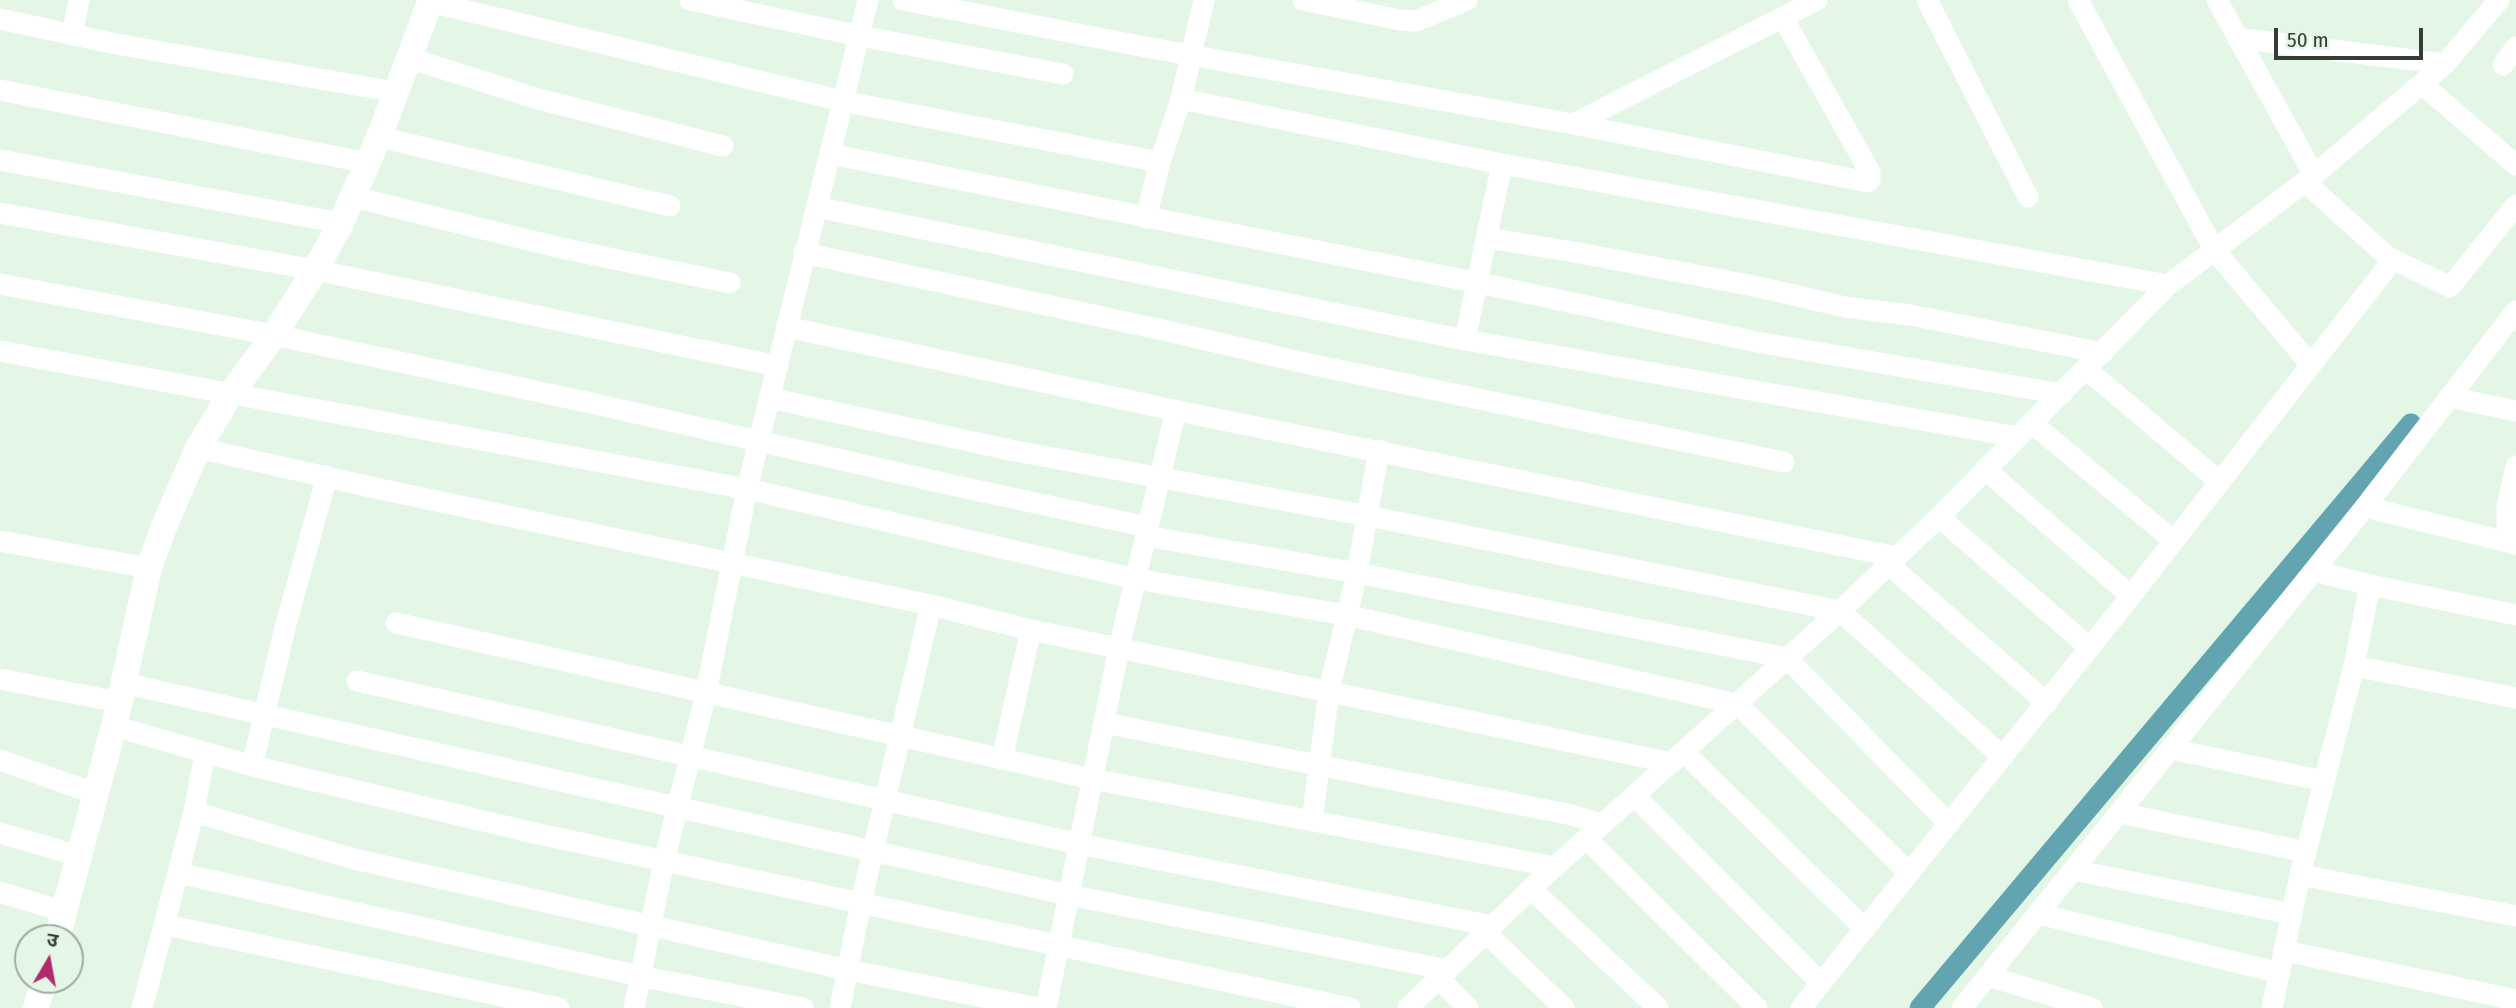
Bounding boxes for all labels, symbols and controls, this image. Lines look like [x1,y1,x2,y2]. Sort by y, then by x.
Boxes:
scale bar [2278,14,2427,58]
text: 50 m [2287,27,2329,53]
north arrow [14,924,84,994]
text: उ [45,928,60,952]

